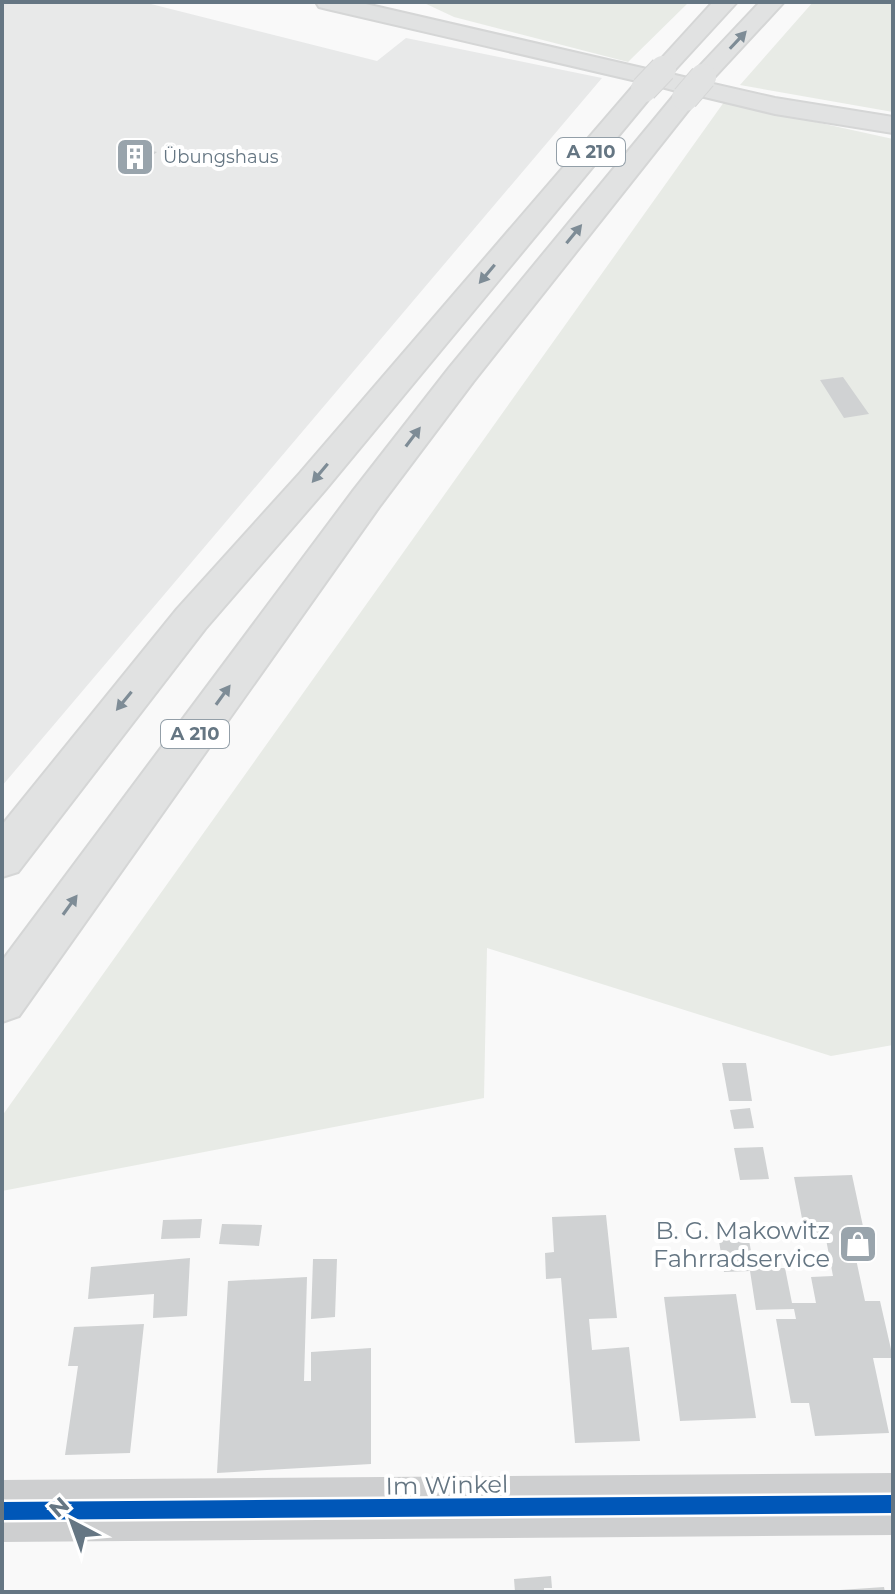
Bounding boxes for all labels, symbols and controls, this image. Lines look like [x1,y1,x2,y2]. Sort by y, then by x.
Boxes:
one-way arrow [729,30,747,49]
building icon: Übungshaus [114,136,156,178]
road number: A 210 [557,138,625,166]
place label: Übungshaus [163,146,279,168]
one-way arrow [566,223,583,244]
one-way arrow [479,264,496,284]
one-way arrow [404,427,420,447]
one-way arrow [311,463,329,482]
one-way arrow [215,684,231,705]
one-way arrow [117,691,133,711]
road number: A 210 [161,720,229,748]
one-way arrow [62,894,78,916]
place label: B. G. Makowitz Fahrradservice [653,1216,830,1273]
shop icon: B. G. Makowitz Fahrradservice [837,1223,879,1265]
street label: Im Winkel [385,1469,509,1501]
north arrow [32,1482,112,1562]
text: N [44,1491,75,1523]

